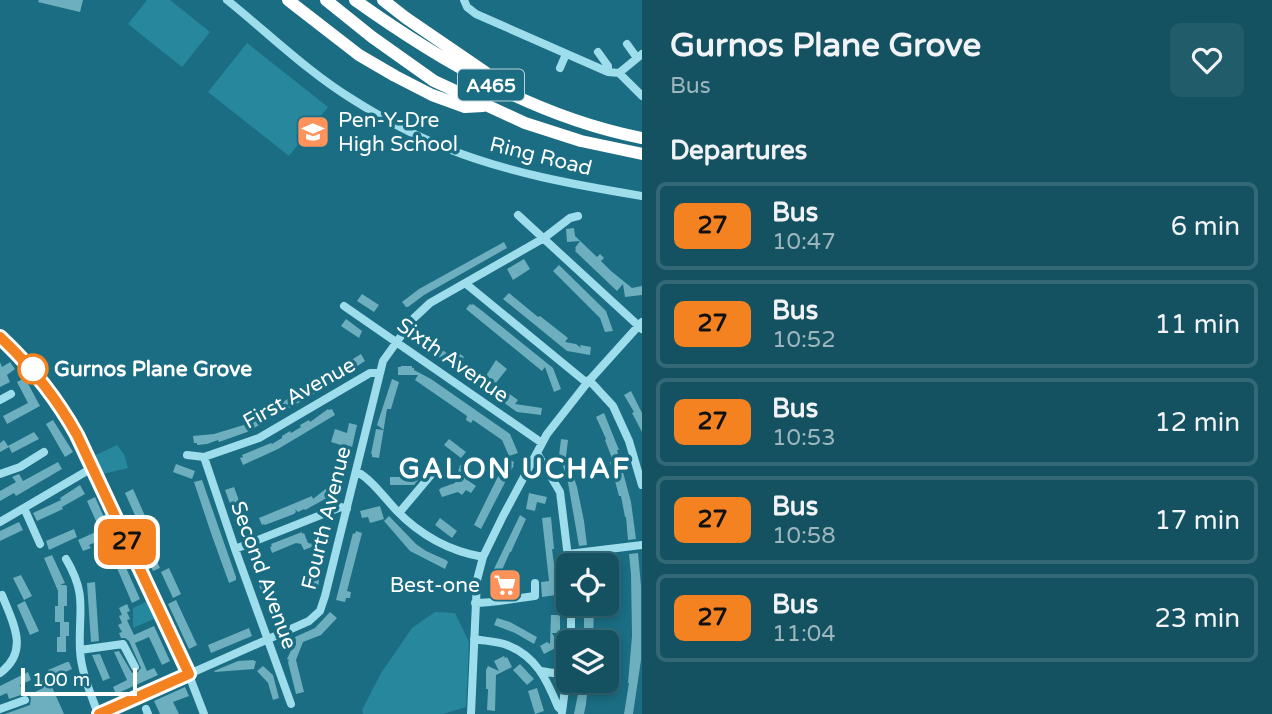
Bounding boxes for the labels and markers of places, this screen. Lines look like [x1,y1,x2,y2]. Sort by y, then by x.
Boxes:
place label: Pen-Y-Dre High School [338,108,458,157]
school or university icon: Pen-Y-Dre High School [294,113,332,151]
marker: Gurnos Plane Grove [18,354,48,384]
place label: Gurnos Plane Grove [54,357,252,382]
supermarket icon: Best-one [486,566,524,604]
place label: Best-one [390,573,480,598]

